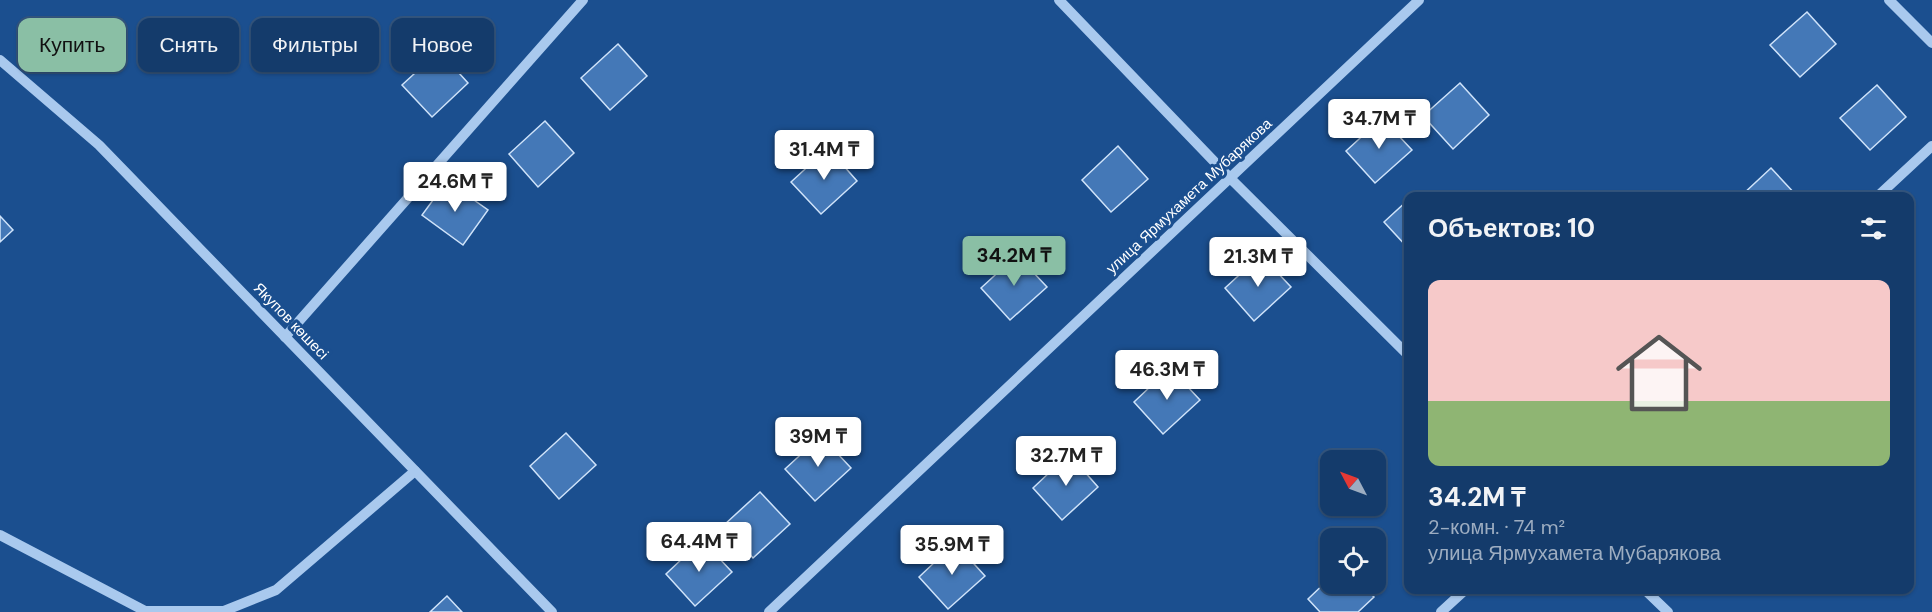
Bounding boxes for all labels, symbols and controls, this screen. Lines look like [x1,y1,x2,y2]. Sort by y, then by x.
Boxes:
chip: Купить [18,18,126,72]
chip: Снять [138,18,239,72]
chip: Фильтры [251,18,379,72]
chip: Новое [391,18,494,72]
pin: 34.7M ₸ [1324,99,1434,150]
text: 34.7M ₸ [1342,105,1416,131]
street label: улица Ярмухамета Мубарякова [1102,113,1277,278]
pin: 31.4M ₸ [769,130,879,181]
text: 31.4M ₸ [789,136,859,162]
pin: 24.6M ₸ [400,162,510,213]
text: 24.6M ₸ [418,168,492,194]
text: Объектов: 10 [1428,211,1595,245]
icon: filters [1857,212,1890,245]
pin: 34.2M ₸ [959,236,1069,287]
pin: 21.3M ₸ [1203,237,1313,288]
text: 34.2M ₸ [977,242,1051,268]
text: 21.3M ₸ [1223,243,1293,269]
street label: Якупов көшесі [249,278,333,364]
icon: home [1605,319,1713,427]
pin: 46.3M ₸ [1112,350,1222,401]
text: 46.3M ₸ [1129,356,1205,382]
pin: 39M ₸ [776,417,860,468]
text: 39M ₸ [789,423,847,449]
pin: 32.7M ₸ [1011,436,1121,487]
text: 32.7M ₸ [1030,442,1102,468]
north arrow [1320,450,1386,516]
map controls [1320,450,1386,594]
text: 34.2M ₸ [1428,480,1525,514]
text: 2-комн. · 74 m² [1428,514,1565,540]
pin: 64.4M ₸ [644,522,754,573]
pin: 35.9M ₸ [897,525,1007,576]
text: 64.4M ₸ [660,528,738,554]
button: locate [1320,528,1386,594]
text: 35.9M ₸ [915,531,989,557]
text: улица Ярмухамета Мубарякова [1428,540,1721,566]

